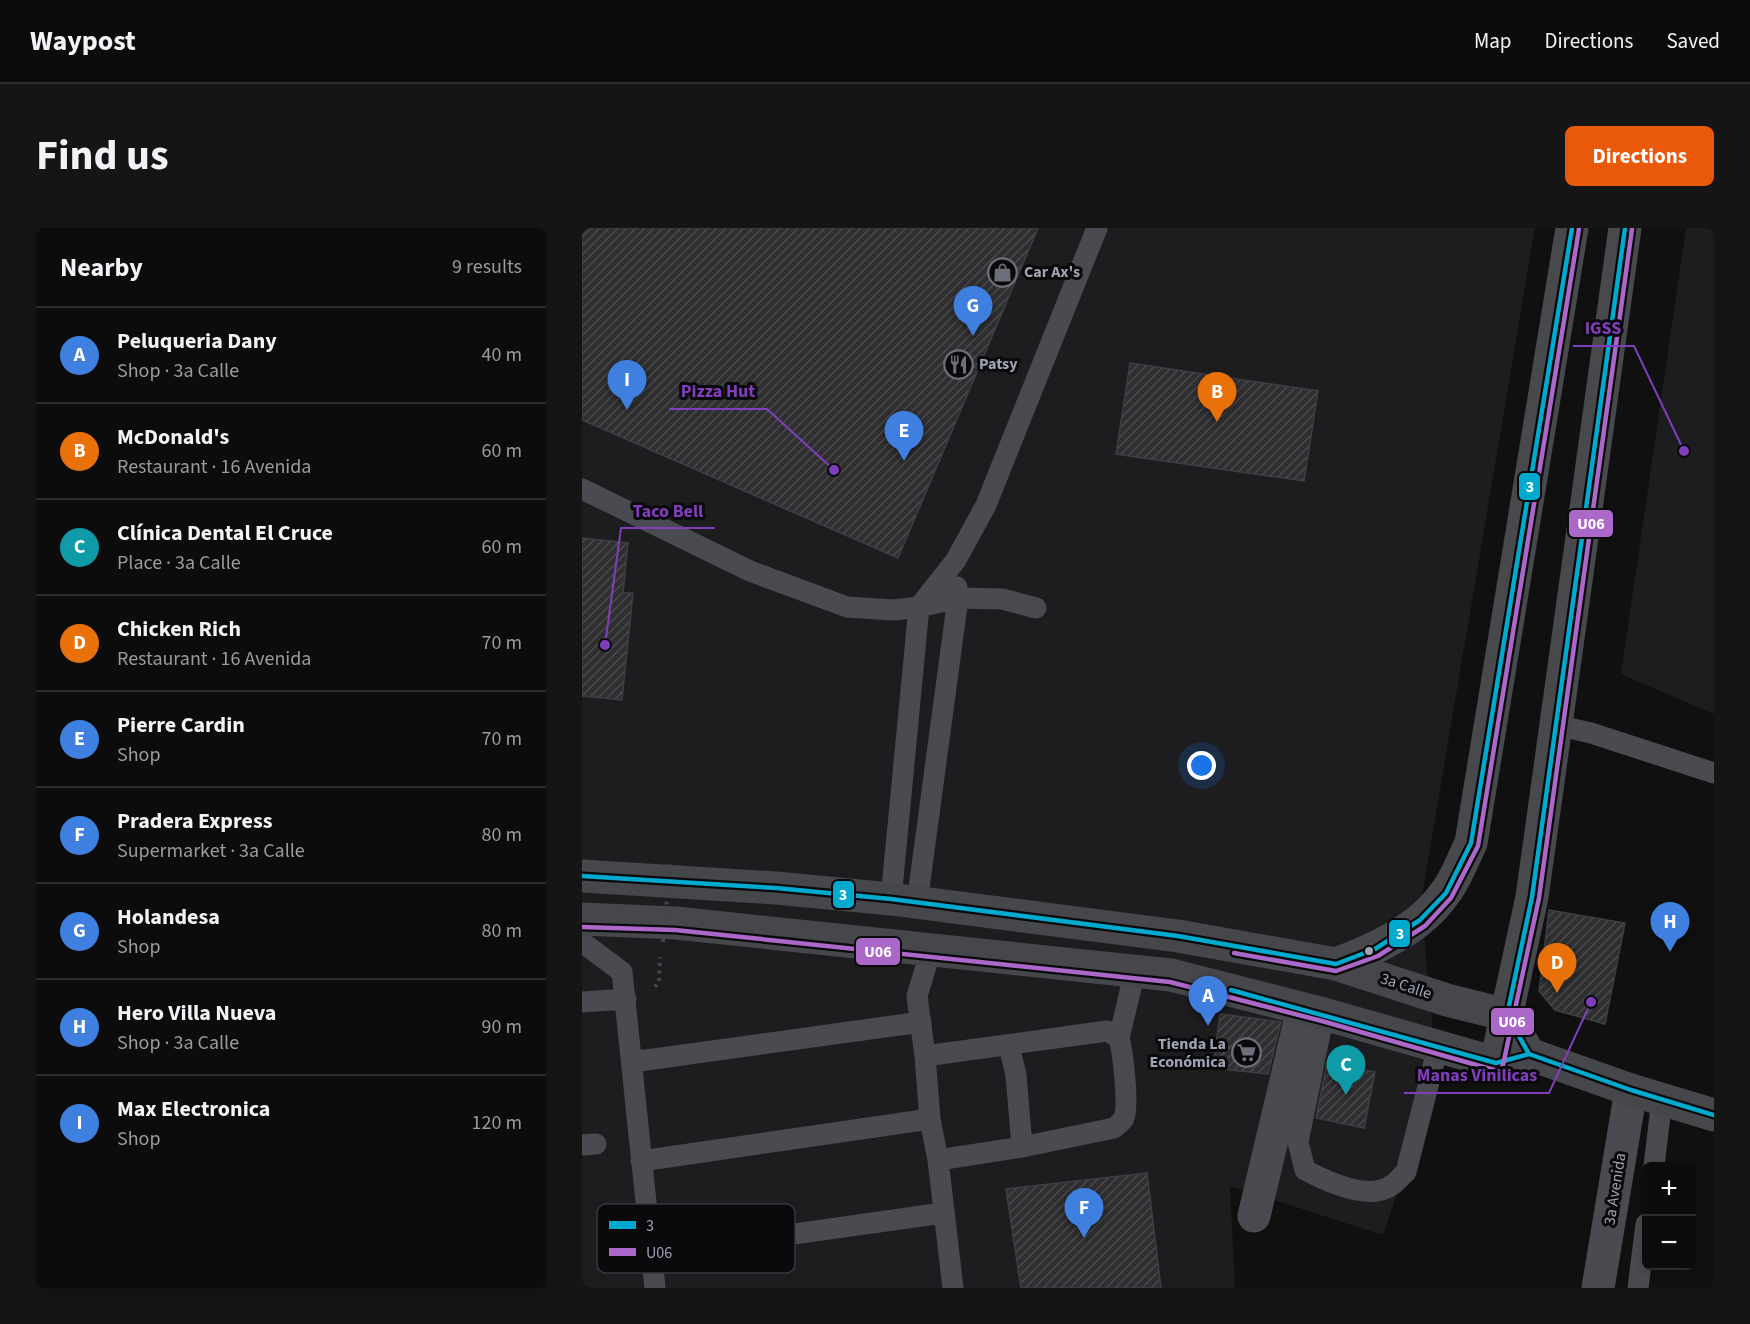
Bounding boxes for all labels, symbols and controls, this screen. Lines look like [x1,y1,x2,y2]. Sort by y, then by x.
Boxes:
text: Waypost [30,21,136,61]
text: Map [1474,26,1512,56]
text: Directions [1545,26,1633,56]
text: Saved [1666,26,1720,56]
text: Find us [36,126,169,186]
button: Directions [1565,126,1714,186]
text: Nearby [60,249,143,286]
text: 9 results [452,253,522,281]
shop icon: Car Ax's [987,256,1019,288]
place label: Car Ax's [1024,261,1080,283]
pin: G [954,286,992,336]
callout: IGSS [1573,310,1634,346]
text: IGSS [1585,316,1621,341]
text: Peluqueria Dany [117,325,277,357]
text: A [74,341,85,369]
text: 40 m [482,341,522,369]
restaurant icon: Patsy [942,348,974,380]
place label: Patsy [979,353,1018,375]
text: Shop · 3a Calle [117,357,239,385]
pin: I [608,360,646,410]
pin: B [1198,372,1236,422]
callout: Pizza Hut [669,373,767,409]
text: Pizza Hut [681,379,755,404]
pin: E [884,412,924,461]
text: McDonald's [117,421,229,453]
text: B [73,437,86,465]
text: 60 m [482,437,522,465]
text: Restaurant · 16 Avenida [117,453,311,481]
line badge: 3 [1518,472,1541,501]
text: 3 [1526,476,1534,498]
callout: Taco Bell [621,492,715,528]
text: Taco Bell [633,499,703,524]
line badge: U06 [1568,509,1614,538]
text: U06 [1577,513,1605,535]
text: Clínica Dental El Cruce [117,517,333,549]
text: C [74,533,85,561]
text: 60 m [482,533,522,561]
text: Place · 3a Calle [117,549,241,577]
text: Chicken Rich [117,613,241,645]
text: D [73,629,86,657]
text: 70 m [482,629,522,657]
text: Restaurant · 16 Avenida [117,645,311,673]
text: Pierre Cardin [117,709,245,741]
text: E [74,725,85,753]
text: 70 m [482,725,522,753]
text: Shop [117,741,161,769]
your location [1187,751,1216,780]
text: Pradera Express [117,805,272,837]
text: F [74,821,85,849]
text: 80 m [482,821,522,849]
text: Supermarket · 3a Calle [117,837,305,865]
line badge: 3 [832,880,855,909]
text: 3 [839,884,847,906]
text: Holandesa [117,901,220,933]
pin: H [1650,902,1690,952]
text: G [73,917,86,945]
text: 80 m [482,917,522,945]
line badge: 3 [1388,919,1411,948]
text: 3 [1396,923,1404,945]
text: Shop [117,933,161,961]
line badge: U06 [855,937,901,966]
text: U06 [864,941,892,963]
pin: D [1538,944,1576,993]
unlabelled marker [1363,945,1375,957]
street label: 3a Calle [1378,967,1434,1005]
pin: A [1188,976,1228,1026]
text: Hero Villa Nueva [117,997,276,1029]
line badge: U06 [1490,1007,1535,1036]
text: U06 [1498,1011,1526,1033]
text: H [73,1013,86,1041]
text: 90 m [482,1013,522,1041]
text: Shop · 3a Calle [117,1029,239,1057]
place label: Tienda La Económica [1150,1033,1226,1073]
supermarket icon: Tienda La Económica [1231,1037,1263,1069]
pin: C [1326,1046,1365,1095]
callout: Manas Vinilicas [1404,1057,1549,1093]
text: Manas Vinilicas [1417,1063,1537,1088]
text: Max Electronica [117,1093,270,1125]
text: I [76,1109,83,1137]
text: 120 m [472,1109,522,1137]
text: Shop [117,1125,161,1153]
street label: 3a Avenida [1598,1151,1632,1227]
map controls [1642,1162,1696,1270]
button: + [1642,1162,1696,1216]
pin: F [1064,1188,1104,1238]
legend [597,1204,795,1273]
text: 3 [646,1215,654,1237]
button: − [1642,1216,1696,1270]
text: U06 [646,1242,672,1264]

